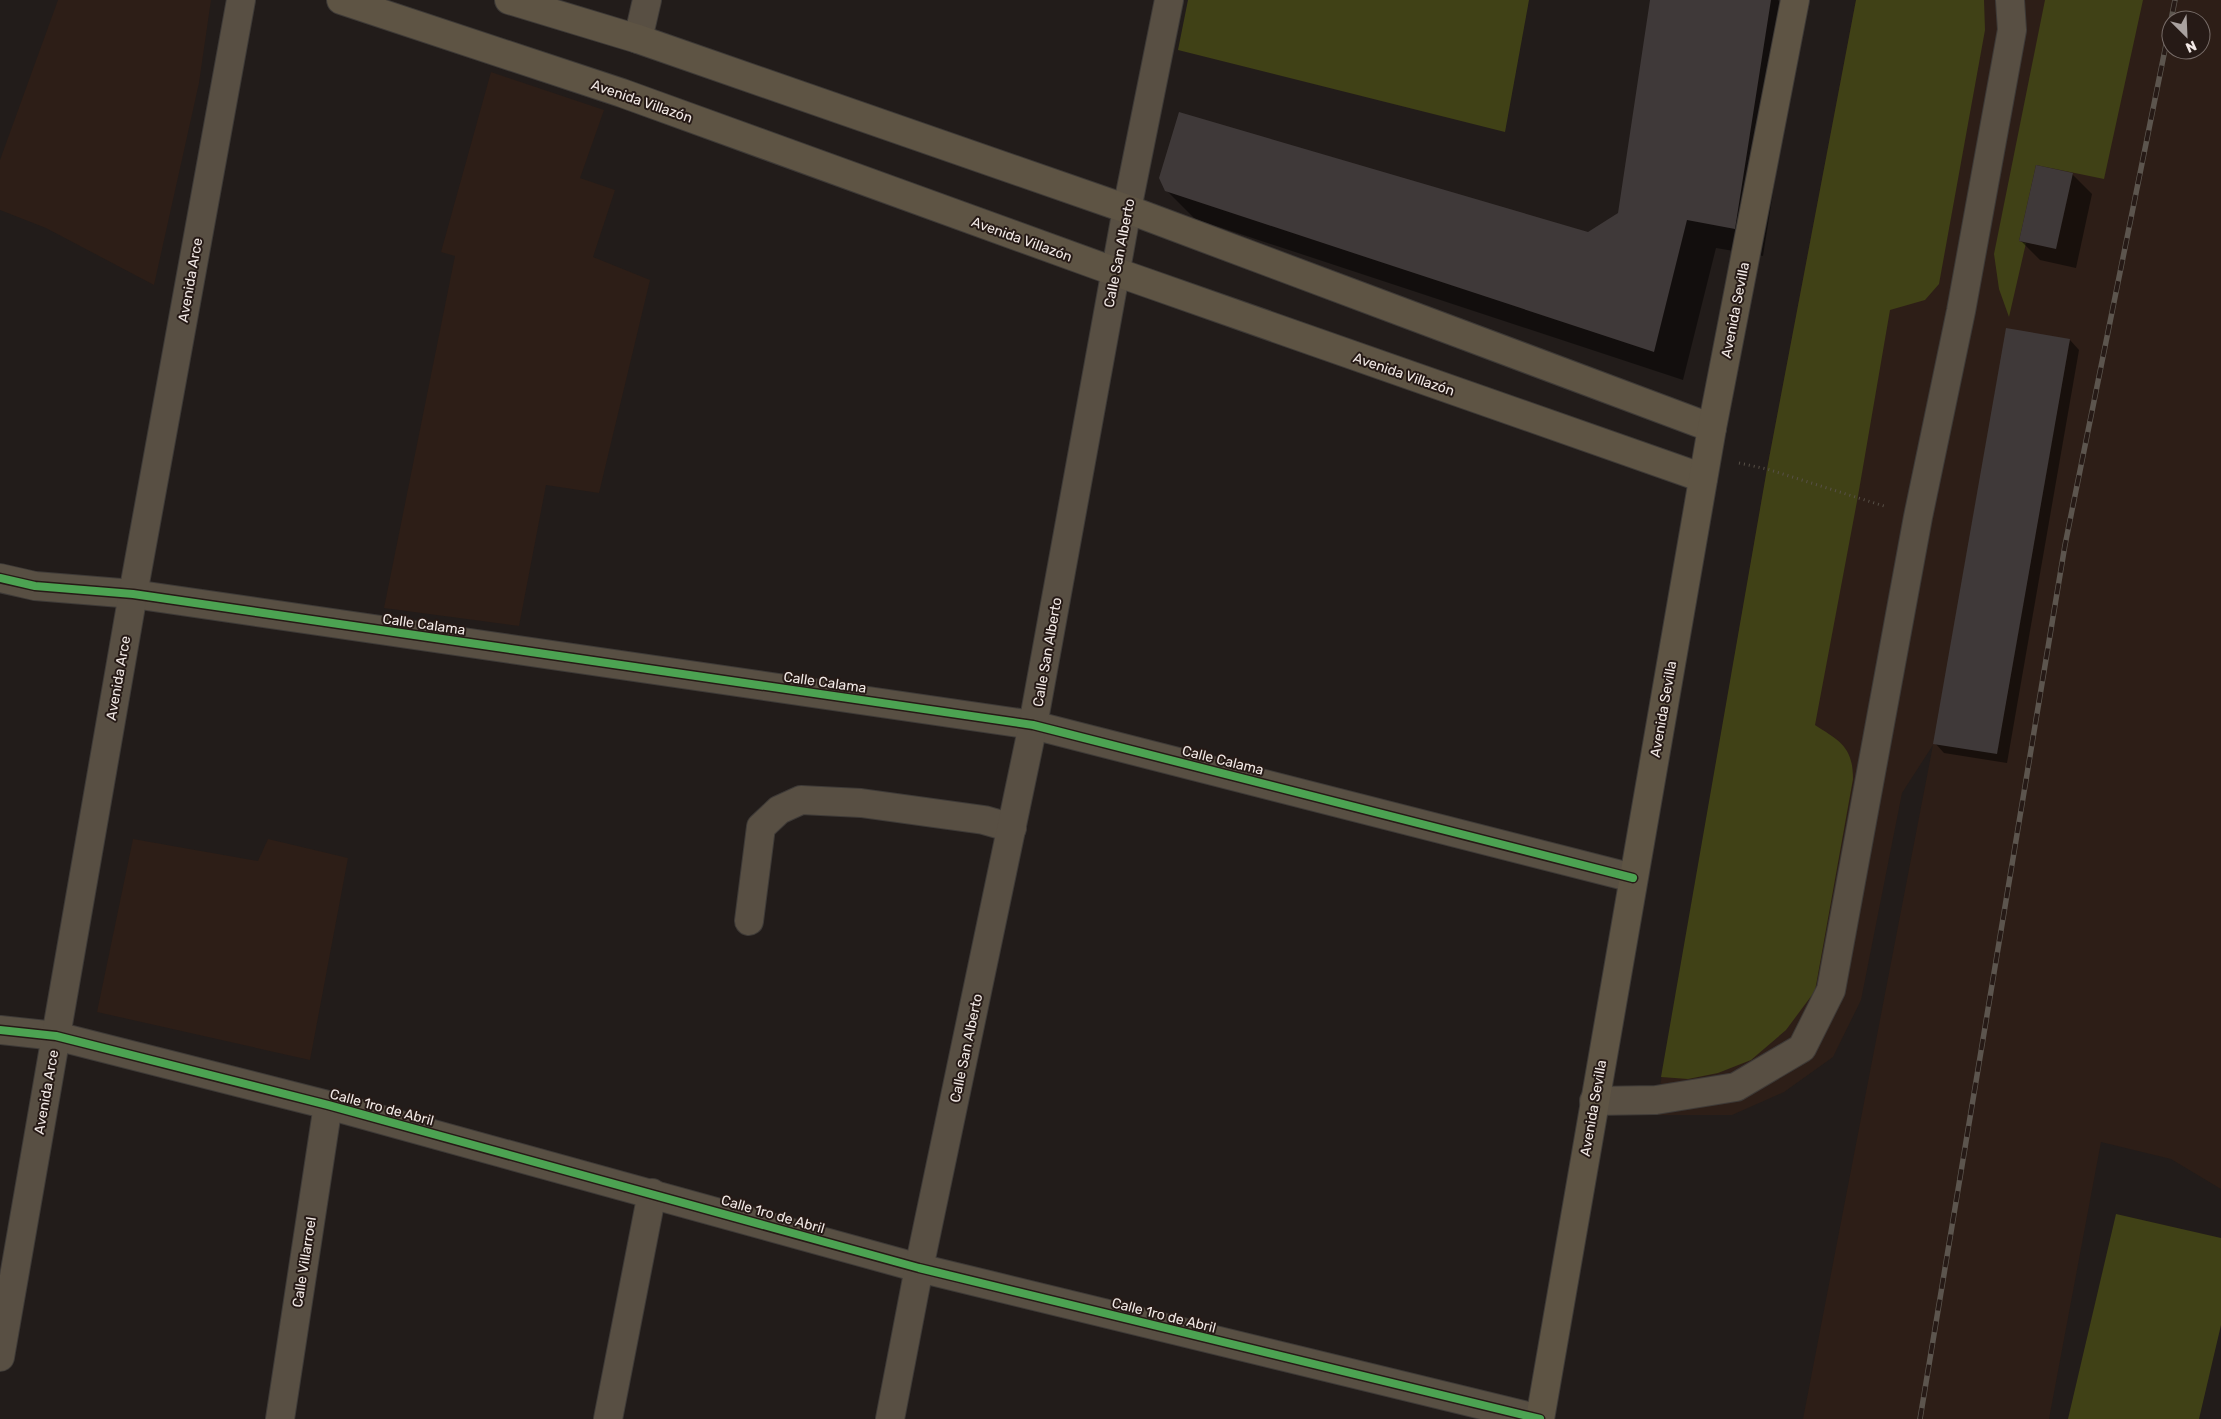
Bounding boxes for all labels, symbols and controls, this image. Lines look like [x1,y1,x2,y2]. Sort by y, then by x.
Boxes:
north arrow [2161,10,2211,60]
text: N [2183,37,2199,56]
street label: Avenida Villazón [589,76,695,127]
street label: Calle San Alberto [1101,197,1138,309]
street label: Avenida Villazón [969,213,1074,266]
street label: Avenida Arce [175,236,206,324]
street label: Avenida Sevilla [1718,261,1753,360]
street label: Avenida Villazón [1351,349,1457,400]
street label: Calle San Alberto [1029,596,1065,708]
street label: Calle Calama [381,610,466,639]
street label: Avenida Arce [103,634,134,722]
street label: Avenida Sevilla [1647,660,1680,759]
street label: Calle Calama [782,668,867,697]
street label: Calle Calama [1180,742,1265,779]
street label: Calle San Alberto [947,992,986,1104]
street label: Avenida Arce [31,1048,62,1136]
street label: Avenida Sevilla [1577,1059,1610,1158]
street label: Calle 1ro de Abril [328,1085,436,1130]
street label: Calle 1ro de Abril [719,1192,827,1237]
street label: Calle Villarroel [289,1216,320,1309]
street label: Calle 1ro de Abril [1110,1294,1218,1337]

